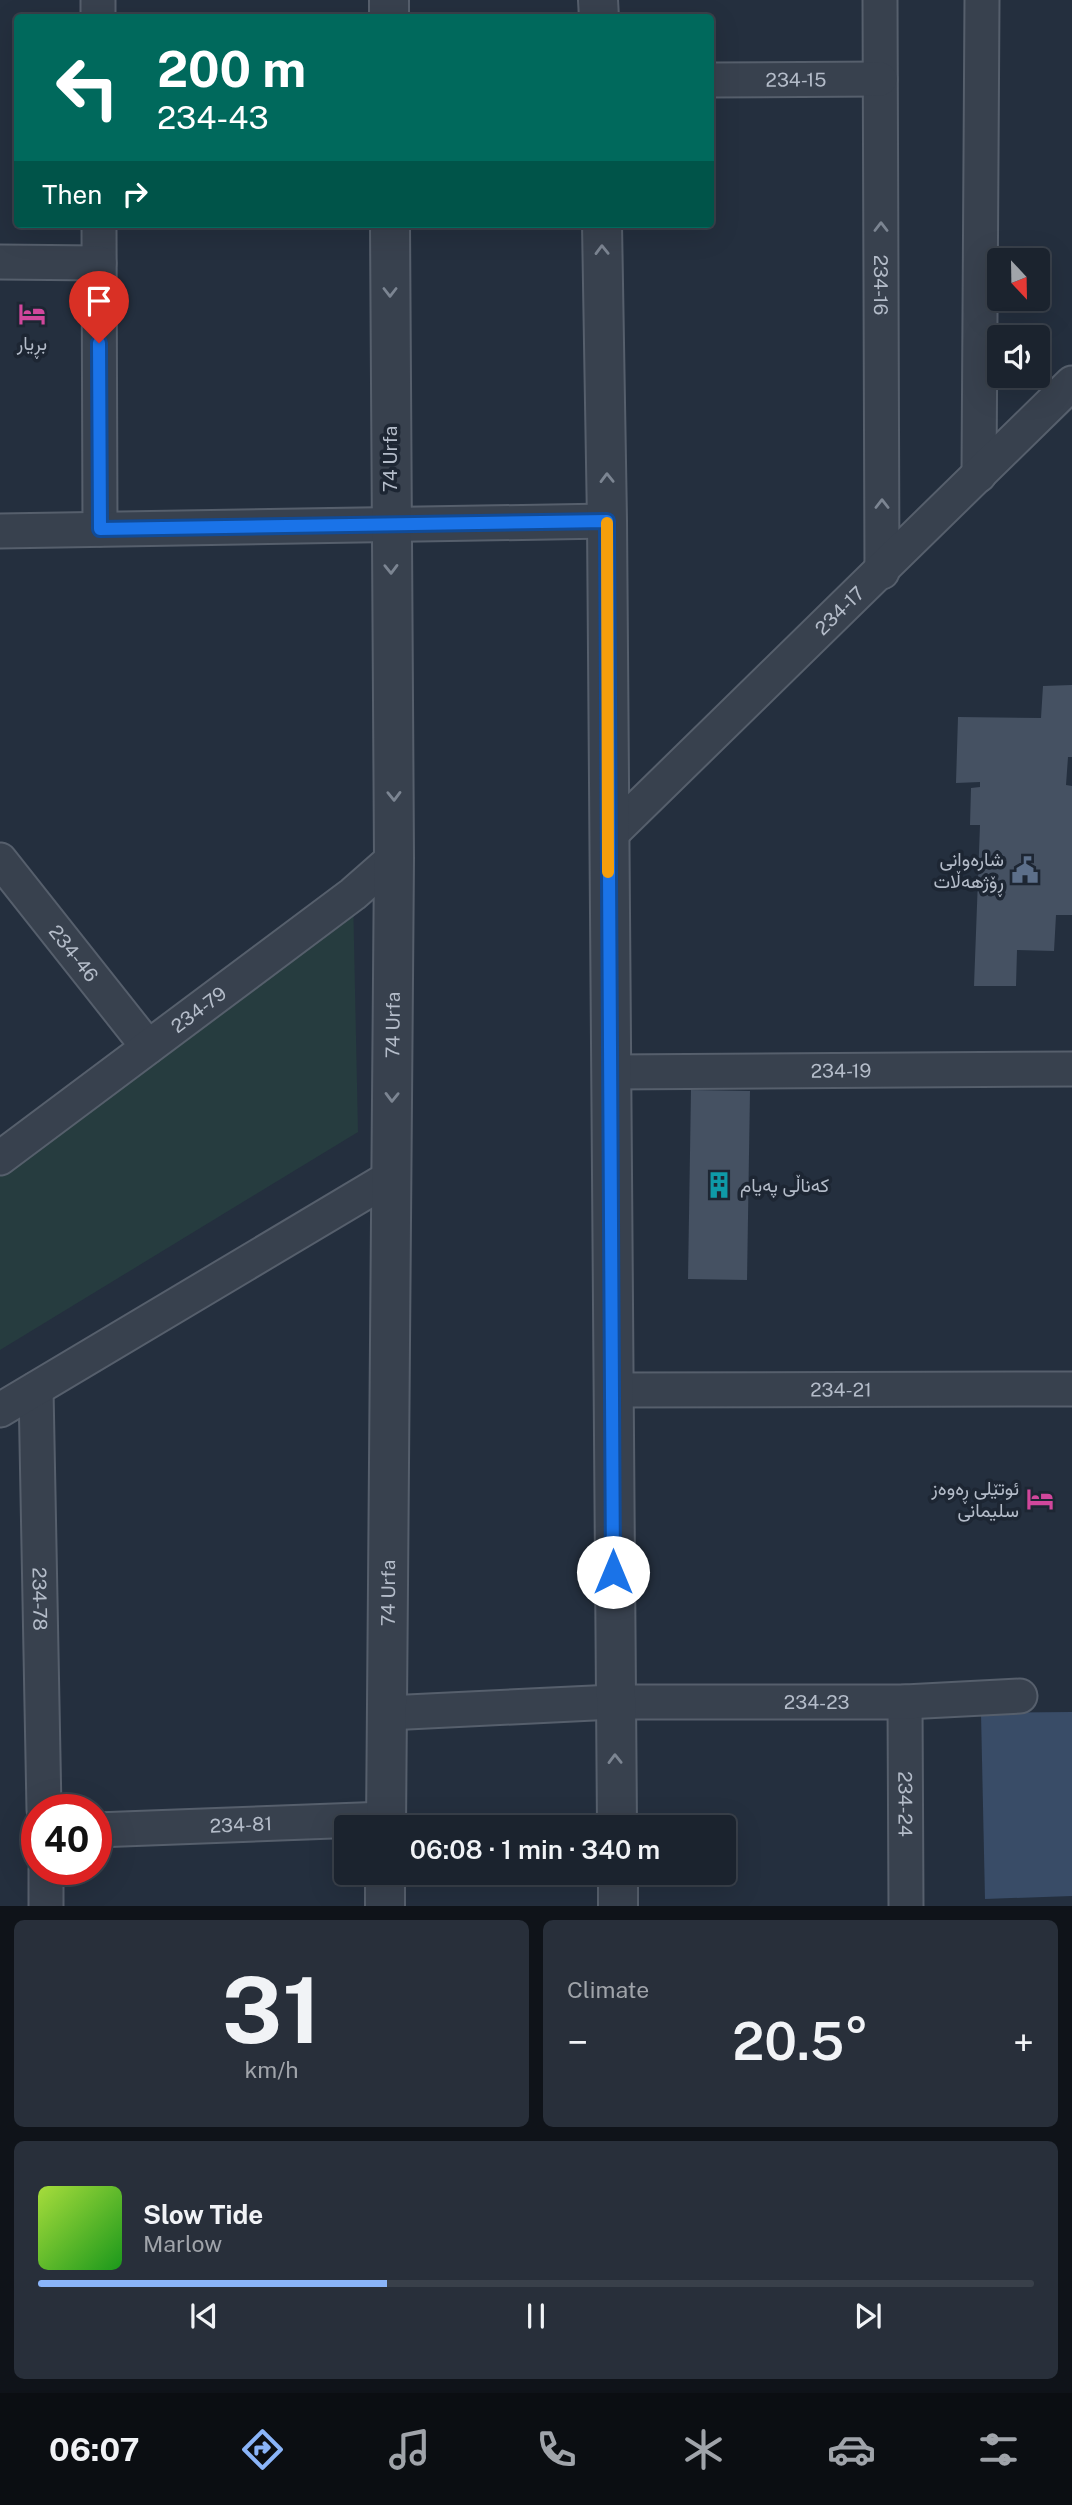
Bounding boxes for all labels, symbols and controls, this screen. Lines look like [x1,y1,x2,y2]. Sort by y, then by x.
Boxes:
text: 200 m [157,40,306,98]
icon: left [42,42,133,133]
street label: 234-15 [765,68,827,91]
text: 234-43 [157,99,269,136]
icon: right [116,175,154,213]
text: Then [42,179,102,210]
one-way arrow [873,221,889,232]
one-way arrow [595,245,610,256]
north arrow [987,248,1050,312]
map controls [987,248,1050,388]
street label: 234-16 [870,255,892,315]
pin [69,271,129,343]
icon: arrive [80,282,118,320]
one-way arrow [382,287,398,298]
hotel icon: بڕیار [17,299,47,329]
button: sound [987,325,1050,388]
place label: بڕیار [16,332,47,359]
street label: 74 Urfa [379,426,401,492]
one-way arrow [599,472,614,483]
one-way arrow [874,498,890,508]
one-way arrow [383,564,399,574]
street label: 234-17 [810,582,869,639]
one-way arrow [386,791,401,802]
place label: شارەوانی ڕۆژهەڵات [933,848,1004,897]
public building icon: شارەوانی ڕۆژهەڵات [1010,855,1040,885]
street label: 234-46 [45,921,103,986]
street label: 234-79 [167,982,230,1037]
street label: 74 Urfa [381,992,404,1058]
street label: 234-19 [811,1059,871,1082]
one-way arrow [384,1092,400,1103]
building icon: کەناڵی پەیام [704,1170,734,1200]
place label: کەناڵی پەیام [740,1174,829,1199]
street label: 234-21 [810,1378,872,1401]
place label: ئوتێلی ڕەوەز سلیمانی [930,1477,1019,1522]
hotel icon: ئوتێلی ڕەوەز سلیمانی [1025,1484,1055,1514]
position arrow [576,1535,650,1609]
street label: 74 Urfa [377,1560,399,1626]
street label: 234-78 [28,1567,52,1631]
street label: 234-23 [784,1691,850,1713]
one-way arrow [608,1753,623,1764]
street label: 234-24 [894,1771,917,1837]
speed limit sign: 40 [21,1794,112,1885]
street label: 234-81 [209,1812,273,1837]
text: 06:08 · 1 min · 340 m [410,1834,660,1865]
text: 31 [222,1957,321,2063]
text: Climate [567,1976,649,2003]
text: 20.5° [732,2011,869,2072]
text: − [567,2020,588,2065]
text: + [1013,2020,1034,2065]
text: km/h [244,2056,299,2083]
text: Slow Tide [143,2199,263,2230]
text: Marlow [143,2230,222,2257]
icon: previous [185,2297,223,2335]
icon: pause [517,2297,555,2335]
icon: next [849,2297,887,2335]
icon: directions [238,2425,287,2474]
icon: music [385,2425,434,2474]
icon: phone [532,2425,581,2474]
icon: climate [679,2425,728,2474]
icon: car [827,2425,876,2474]
icon: filters [974,2425,1023,2474]
text: 06:07 [49,2431,140,2468]

